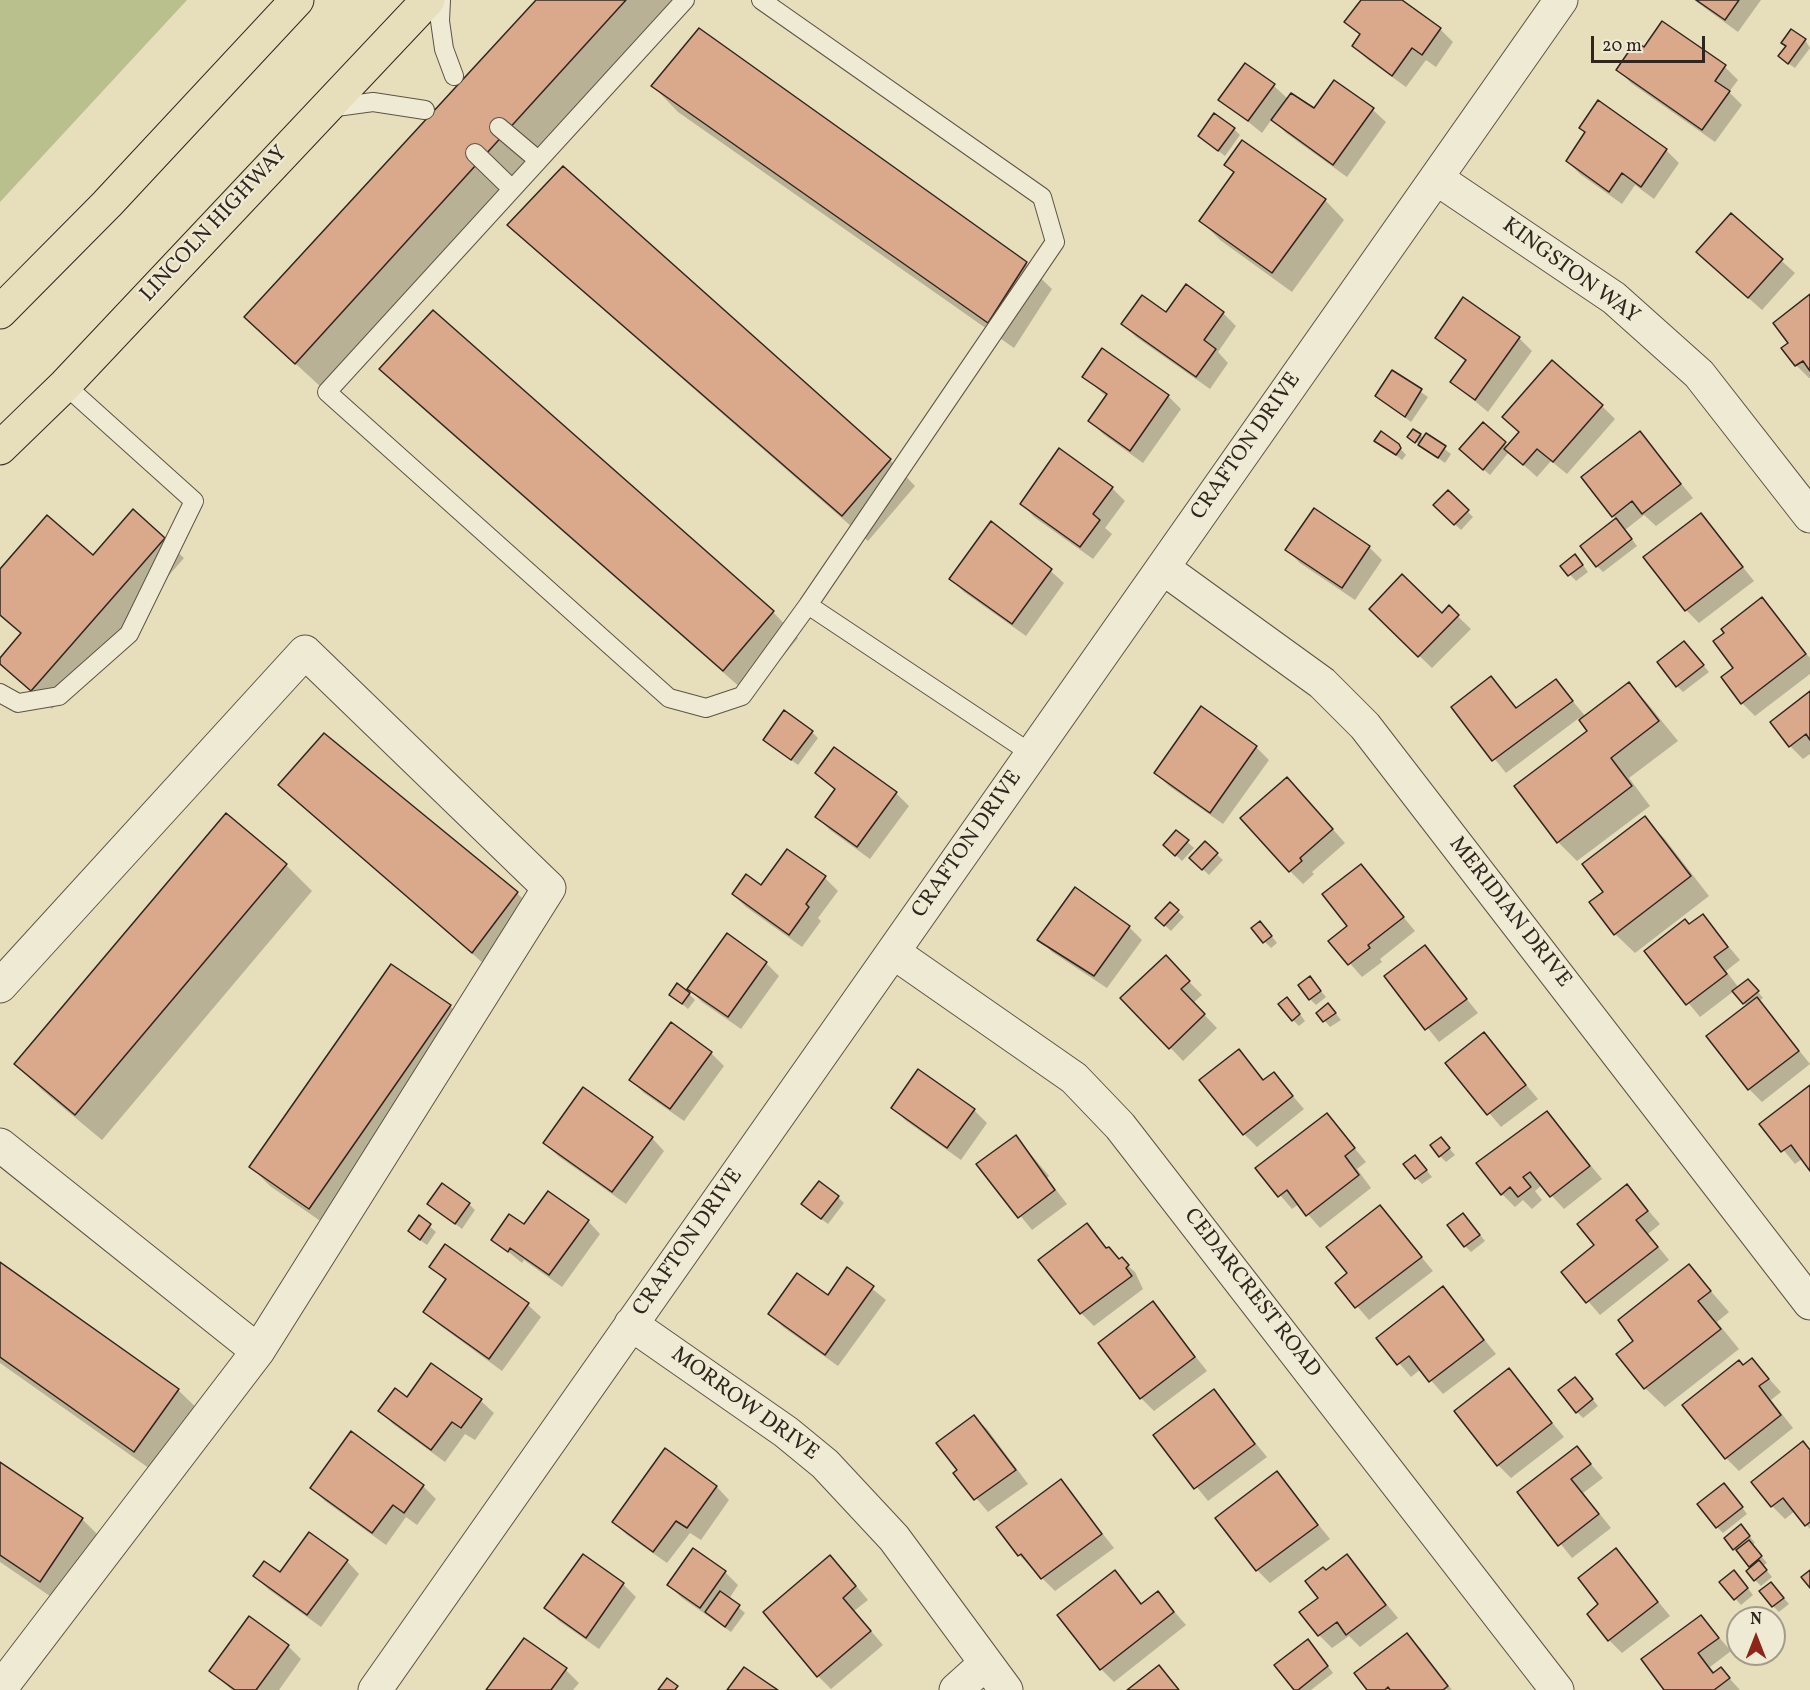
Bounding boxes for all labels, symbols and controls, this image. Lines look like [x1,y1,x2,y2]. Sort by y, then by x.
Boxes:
scale bar [1594,24,1708,62]
text: 20 m [1602,34,1642,59]
street label: LINCOLN HIGHWAY [136,141,294,309]
street label: KINGSTON WAY [1496,213,1644,331]
street label: CRAFTON DRIVE [1186,368,1308,526]
street label: CRAFTON DRIVE [907,766,1029,924]
street label: MERIDIAN DRIVE [1442,832,1576,994]
street label: CRAFTON DRIVE [628,1164,750,1322]
street label: CEDARCREST ROAD [1177,1204,1325,1384]
street label: MORROW DRIVE [665,1343,823,1467]
north arrow [1726,1606,1786,1666]
text: N [1750,1609,1762,1631]

